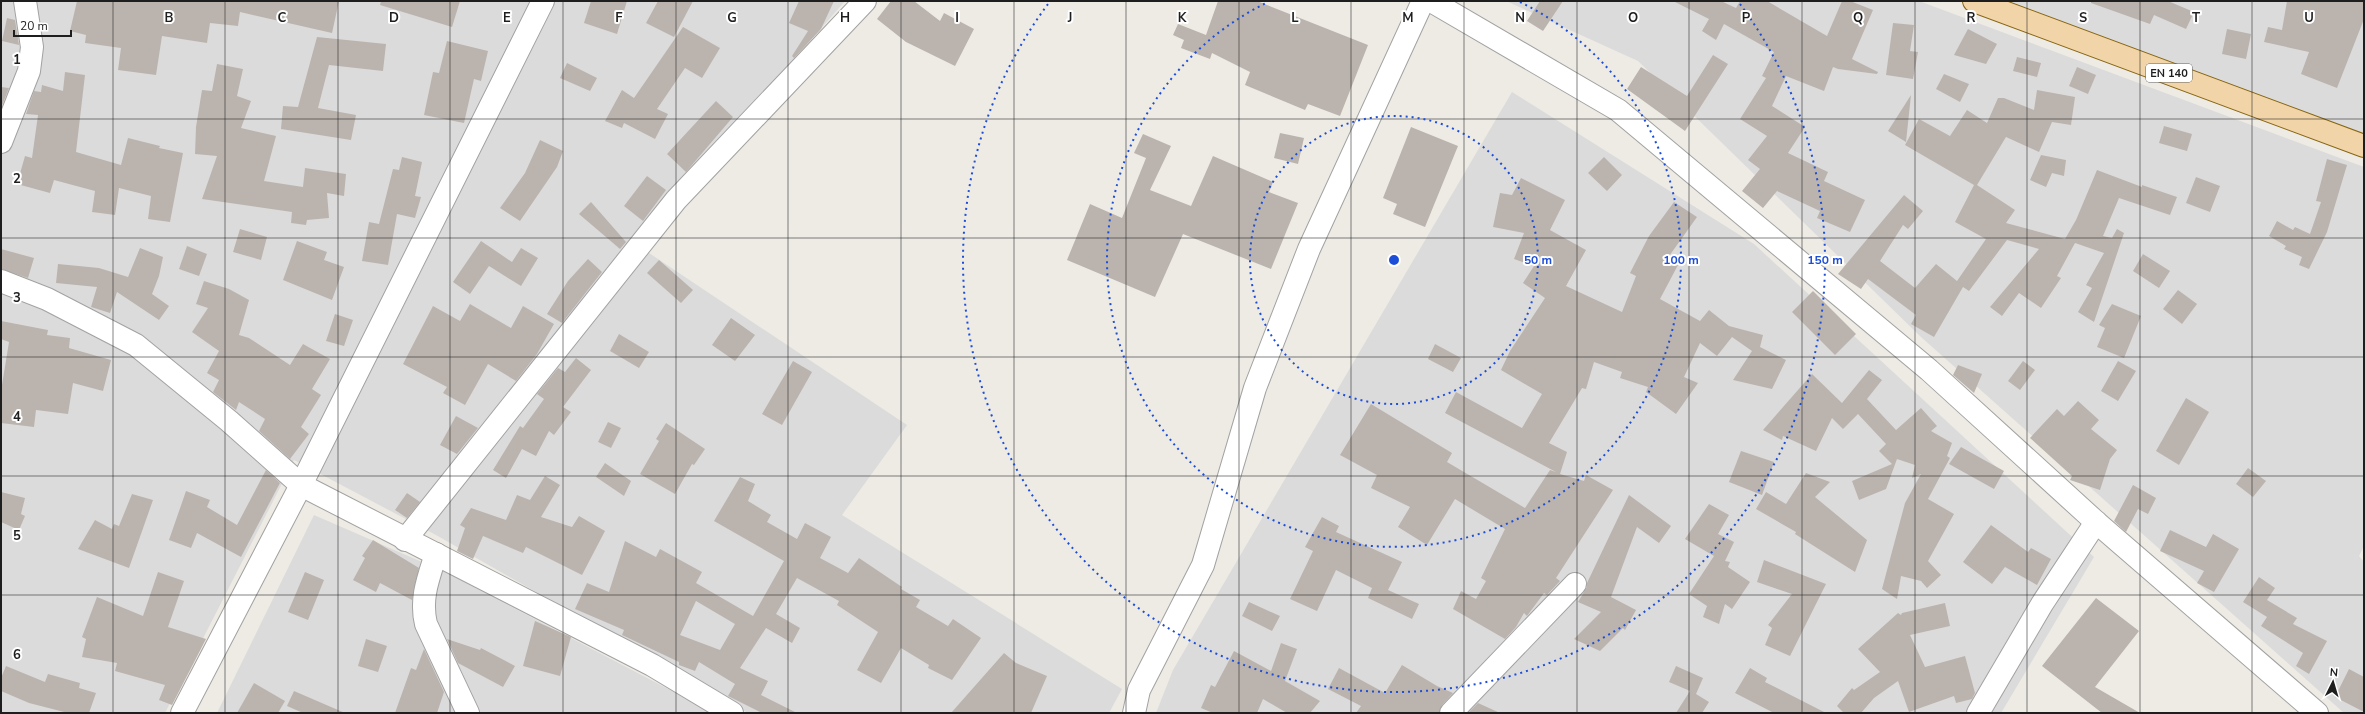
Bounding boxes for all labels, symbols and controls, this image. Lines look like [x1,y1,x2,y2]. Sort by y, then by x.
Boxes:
text: B [165,9,174,27]
text: C [278,9,287,27]
text: D [389,9,399,27]
text: E [503,9,511,27]
text: F [615,9,623,27]
text: G [727,9,737,27]
text: H [840,9,850,27]
text: I [955,9,959,27]
text: J [1067,9,1072,27]
text: K [1178,9,1187,27]
text: L [1291,9,1299,27]
text: M [1402,9,1414,27]
text: N [1515,9,1525,27]
text: O [1628,9,1638,27]
text: P [1742,9,1751,27]
text: Q [1853,9,1863,27]
text: R [1967,9,1976,27]
text: S [2079,9,2087,27]
text: T [2192,9,2201,27]
text: U [2304,9,2314,27]
scale bar [14,12,71,38]
text: 20 m [20,18,48,34]
text: 1 [13,51,21,69]
road number: EN 140 [2146,64,2192,82]
text: 2 [13,170,21,188]
text: 50 m [1524,252,1552,268]
text: 100 m [1663,252,1699,268]
text: 150 m [1807,252,1843,268]
centre of rings [1387,253,1401,267]
text: 3 [13,289,21,307]
text: 4 [13,408,21,426]
text: 5 [13,527,21,545]
text: 6 [13,646,21,664]
north arrow [2313,662,2353,702]
text: N [2329,665,2339,680]

